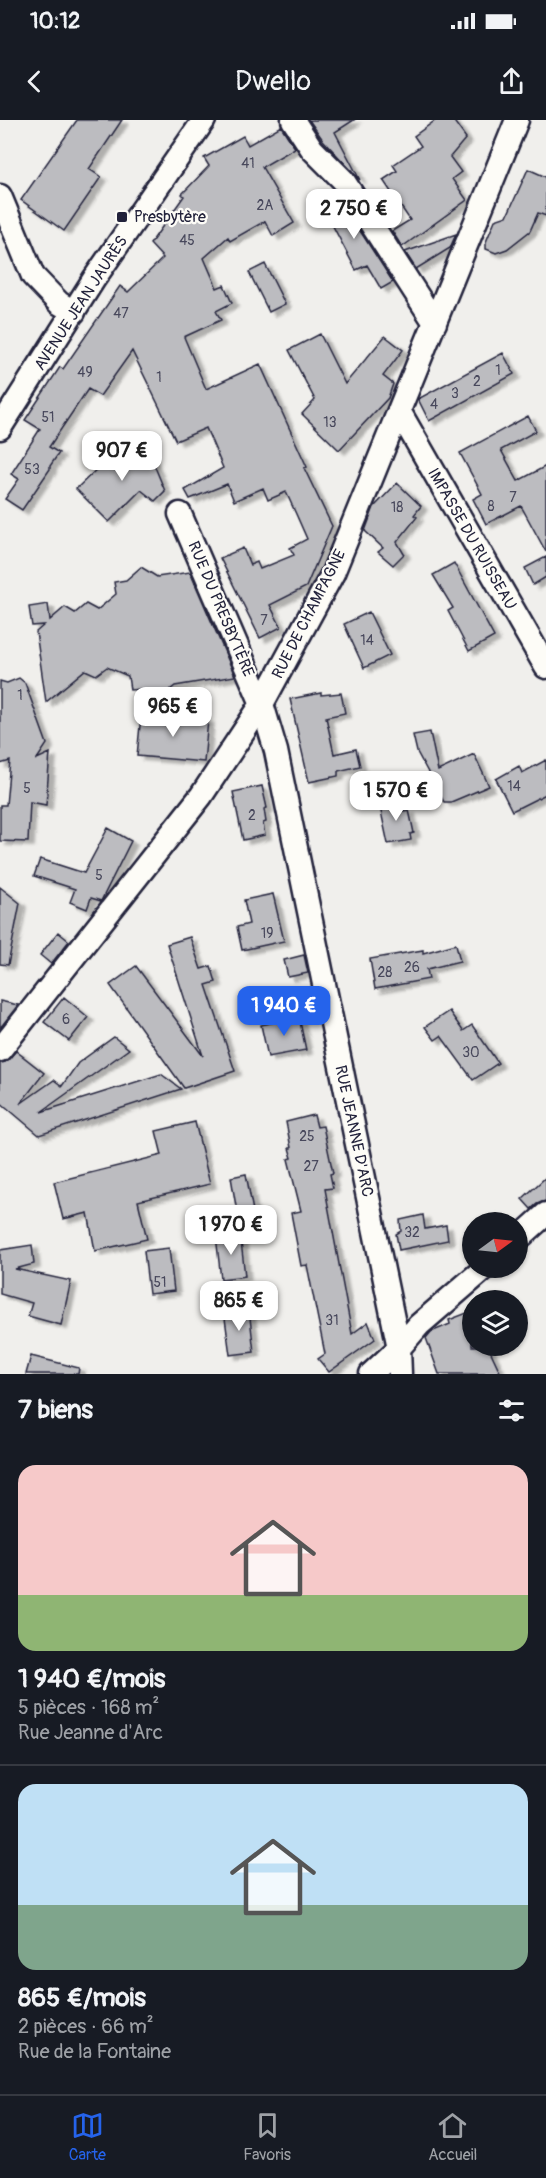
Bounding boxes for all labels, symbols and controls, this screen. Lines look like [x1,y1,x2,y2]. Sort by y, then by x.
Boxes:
text: 10:12 [30,7,80,35]
icon: back [18,65,51,98]
text: Dwello [235,65,311,98]
icon: share [495,65,528,98]
house number: 41 [241,155,255,172]
pin: 2 750 € [299,189,409,240]
text: 2 750 € [320,196,388,221]
house number: 2A [257,197,273,214]
place label: Presbytère [134,207,206,227]
marker: Presbytère [115,210,129,224]
street label: AVENUE JEAN JAURÈS [29,231,132,374]
house number: 45 [179,232,195,249]
house number: 47 [113,305,129,322]
house number: 1 [495,362,501,379]
house number: 49 [77,364,93,381]
house number: 1 [156,369,162,386]
house number: 2 [473,373,481,390]
house number: 3 [451,385,459,402]
house number: 4 [430,396,438,413]
house number: 51 [41,409,55,426]
house number: 13 [323,414,337,431]
pin: 907 € [80,431,164,482]
text: 907 € [96,438,148,463]
house number: 53 [24,461,40,478]
street label: IMPASSE DU RUISSEAU [423,465,521,613]
house number: 7 [509,489,517,506]
house number: 8 [487,498,495,515]
house number: 18 [391,499,403,516]
street label: RUE DU PRESBYTÈRE [183,538,260,680]
street label: RUE DE CHAMPAGNE [268,546,350,682]
house number: 7 [260,612,268,629]
house number: 14 [360,632,374,649]
house number: 1 [17,687,23,704]
pin: 965 € [131,687,215,738]
text: 965 € [148,694,198,719]
pin: 1 570 € [341,771,451,822]
text: 1 570 € [364,778,428,803]
house number: 14 [507,778,521,795]
house number: 5 [23,780,31,797]
house number: 2 [248,807,256,824]
house number: 5 [95,867,103,884]
house number: 19 [261,925,273,942]
house number: 26 [404,959,420,976]
house number: 28 [378,964,392,981]
pin: 1 940 € [229,986,339,1037]
text: 1 940 € [251,993,317,1018]
house number: 6 [62,1011,70,1028]
house number: 30 [462,1044,480,1061]
street label: RUE JEANNE D'ARC [330,1063,378,1199]
house number: 25 [299,1128,315,1145]
house number: 27 [303,1158,319,1175]
pin: 1 970 € [176,1205,286,1256]
text: 1 970 € [199,1212,263,1237]
north arrow [462,1212,528,1278]
map controls [462,1212,528,1356]
house number: 32 [404,1224,420,1241]
house number: 51 [153,1274,167,1291]
pin: 865 € [197,1281,281,1332]
text: 865 € [214,1288,264,1313]
button: layers [462,1290,528,1356]
house number: 31 [325,1312,339,1329]
text: 7 biens [18,1394,93,1426]
icon: filters [495,1394,528,1427]
icon: home [219,1504,327,1612]
text: 1 940 €/mois [18,1663,165,1695]
text: 5 pièces · 168 m² [18,1695,159,1720]
text: Rue Jeanne d'Arc [18,1720,163,1745]
icon: home [219,1823,327,1931]
text: 865 €/mois [18,1982,146,2014]
text: 2 pièces · 66 m² [18,2014,154,2039]
text: Rue de la Fontaine [18,2039,171,2064]
tab: Carte [69,2109,106,2165]
tab: Favoris [243,2109,291,2165]
tab: Accueil [428,2109,477,2165]

